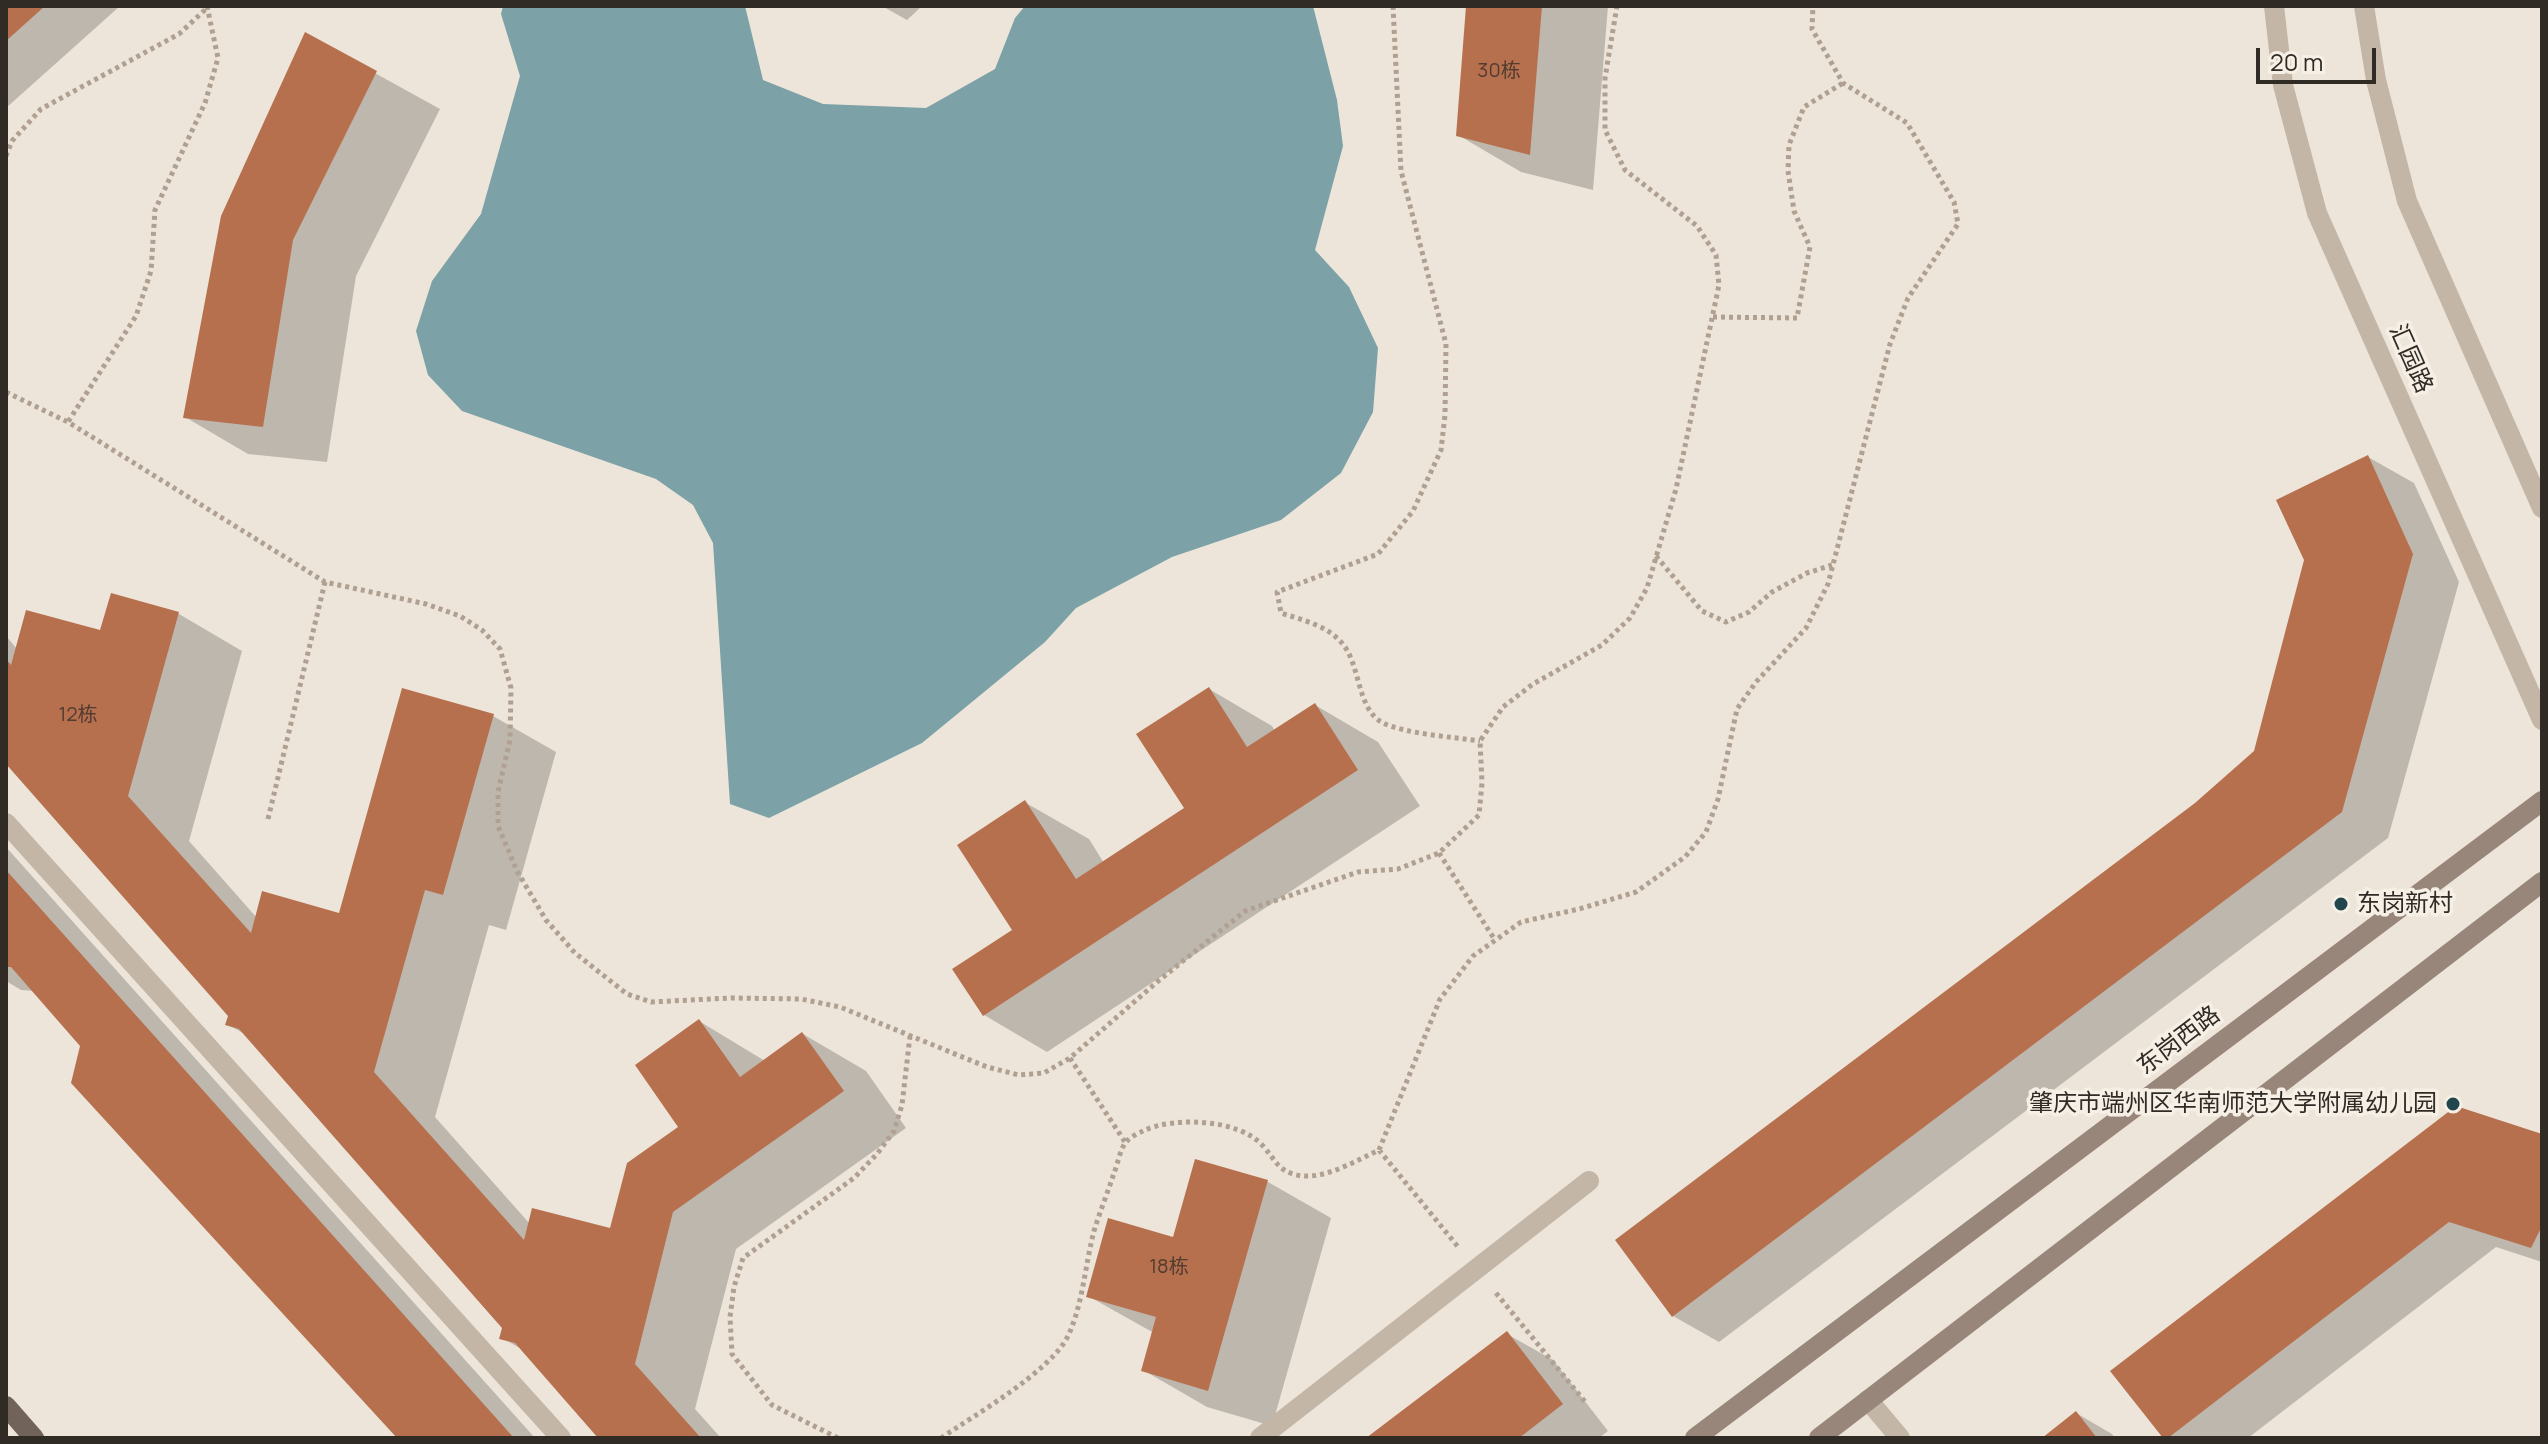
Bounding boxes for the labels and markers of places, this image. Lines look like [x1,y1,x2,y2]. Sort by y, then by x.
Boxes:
place label: 东岗新村 [2357,890,2453,918]
marker: 东岗新村 [2332,895,2350,913]
place label: 肇庆市端州区华南师范大学附属幼儿园 [2029,1090,2437,1118]
marker: 肇庆市端州区华南师范大学附属幼儿园 [2444,1095,2462,1113]

